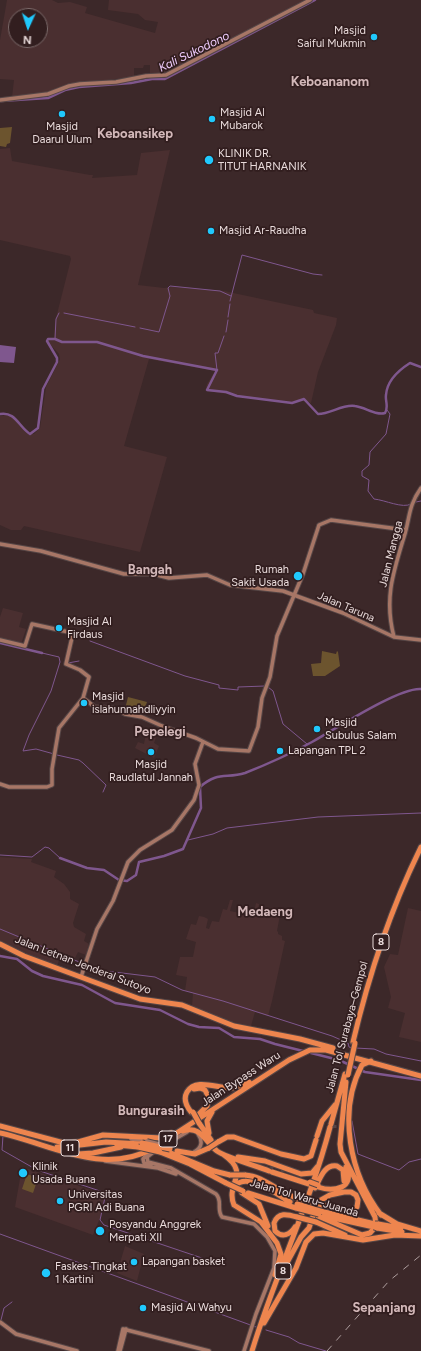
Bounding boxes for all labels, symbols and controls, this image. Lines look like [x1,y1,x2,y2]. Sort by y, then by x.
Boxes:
north arrow [8,8,48,48]
place label: Masjid Saiful Mukmin [297,24,366,50]
water label: Kali Sukodono [156,29,232,75]
marker: Masjid Saiful Mukmin [369,32,379,42]
text: N [23,33,32,46]
district label: Keboananom [291,74,369,90]
place label: Masjid Al Mubarok [220,106,265,132]
marker: Masjid Daarul Ulum [57,109,67,119]
marker: Masjid Al Mubarok [207,114,217,124]
place label: Masjid Daarul Ulum [32,120,92,146]
district label: Keboansikep [97,126,173,142]
place label: KLINIK DR. TITUT HARNANIK [218,147,306,173]
marker: KLINIK DR. TITUT HARNANIK [203,154,215,166]
place label: Masjid Ar-Raudha [219,224,306,238]
marker: Masjid Ar-Raudha [206,226,216,236]
street label: Jalan Mangga [376,520,406,588]
district label: Bangah [128,562,172,578]
place label: Rumah Sakit Usada [231,563,289,589]
marker: Rumah Sakit Usada [292,570,304,582]
street label: Jalan Taruna [315,589,377,625]
place label: Masjid Al Firdaus [67,615,112,641]
marker: Masjid Al Firdaus [54,623,64,633]
place label: Masjid islahunnahdliyyin [92,690,176,716]
marker: Masjid islahunnahdliyyin [79,698,89,708]
place label: Masjid Subulus Salam [325,716,397,742]
district label: Pepelegi [134,724,186,740]
marker: Masjid Subulus Salam [312,724,322,734]
place label: Lapangan TPL 2 [288,744,366,758]
marker: Lapangan TPL 2 [275,746,285,756]
marker: Masjid Raudlatul Jannah [146,747,156,757]
place label: Masjid Raudlatul Jannah [109,758,193,784]
district label: Medaeng [237,904,293,920]
street label: Jalan Letnan Jenderal Sutoyo [13,933,153,997]
road number: 8 [373,934,389,950]
street label: Jalan Tol Surabaya–Gempol [323,960,371,1094]
street label: Jalan Bypass Waru [199,1049,283,1109]
district label: Bungurasih [118,1103,184,1119]
road number: 17 [159,1131,177,1147]
road number: 11 [61,1140,79,1156]
place label: Klinik Usada Buana [32,1160,96,1186]
marker: Klinik Usada Buana [17,1167,29,1179]
street label: Jalan Tol Waru–Juanda [248,1176,360,1220]
place label: Universitas PGRI Adi Buana [68,1188,145,1214]
marker: Universitas PGRI Adi Buana [55,1196,65,1206]
place label: Posyandu Anggrek Merpati XII [109,1218,201,1244]
marker: Posyandu Anggrek Merpati XII [94,1225,106,1237]
place label: Lapangan basket [142,1255,225,1269]
marker: Lapangan basket [129,1257,139,1267]
place label: Faskes Tingkat 1 Kartini [55,1260,127,1286]
road number: 8 [275,1263,291,1279]
marker: Faskes Tingkat 1 Kartini [40,1267,52,1279]
district label: Sepanjang [352,1300,416,1316]
place label: Masjid Al Wahyu [151,1301,232,1315]
marker: Masjid Al Wahyu [138,1303,148,1313]

